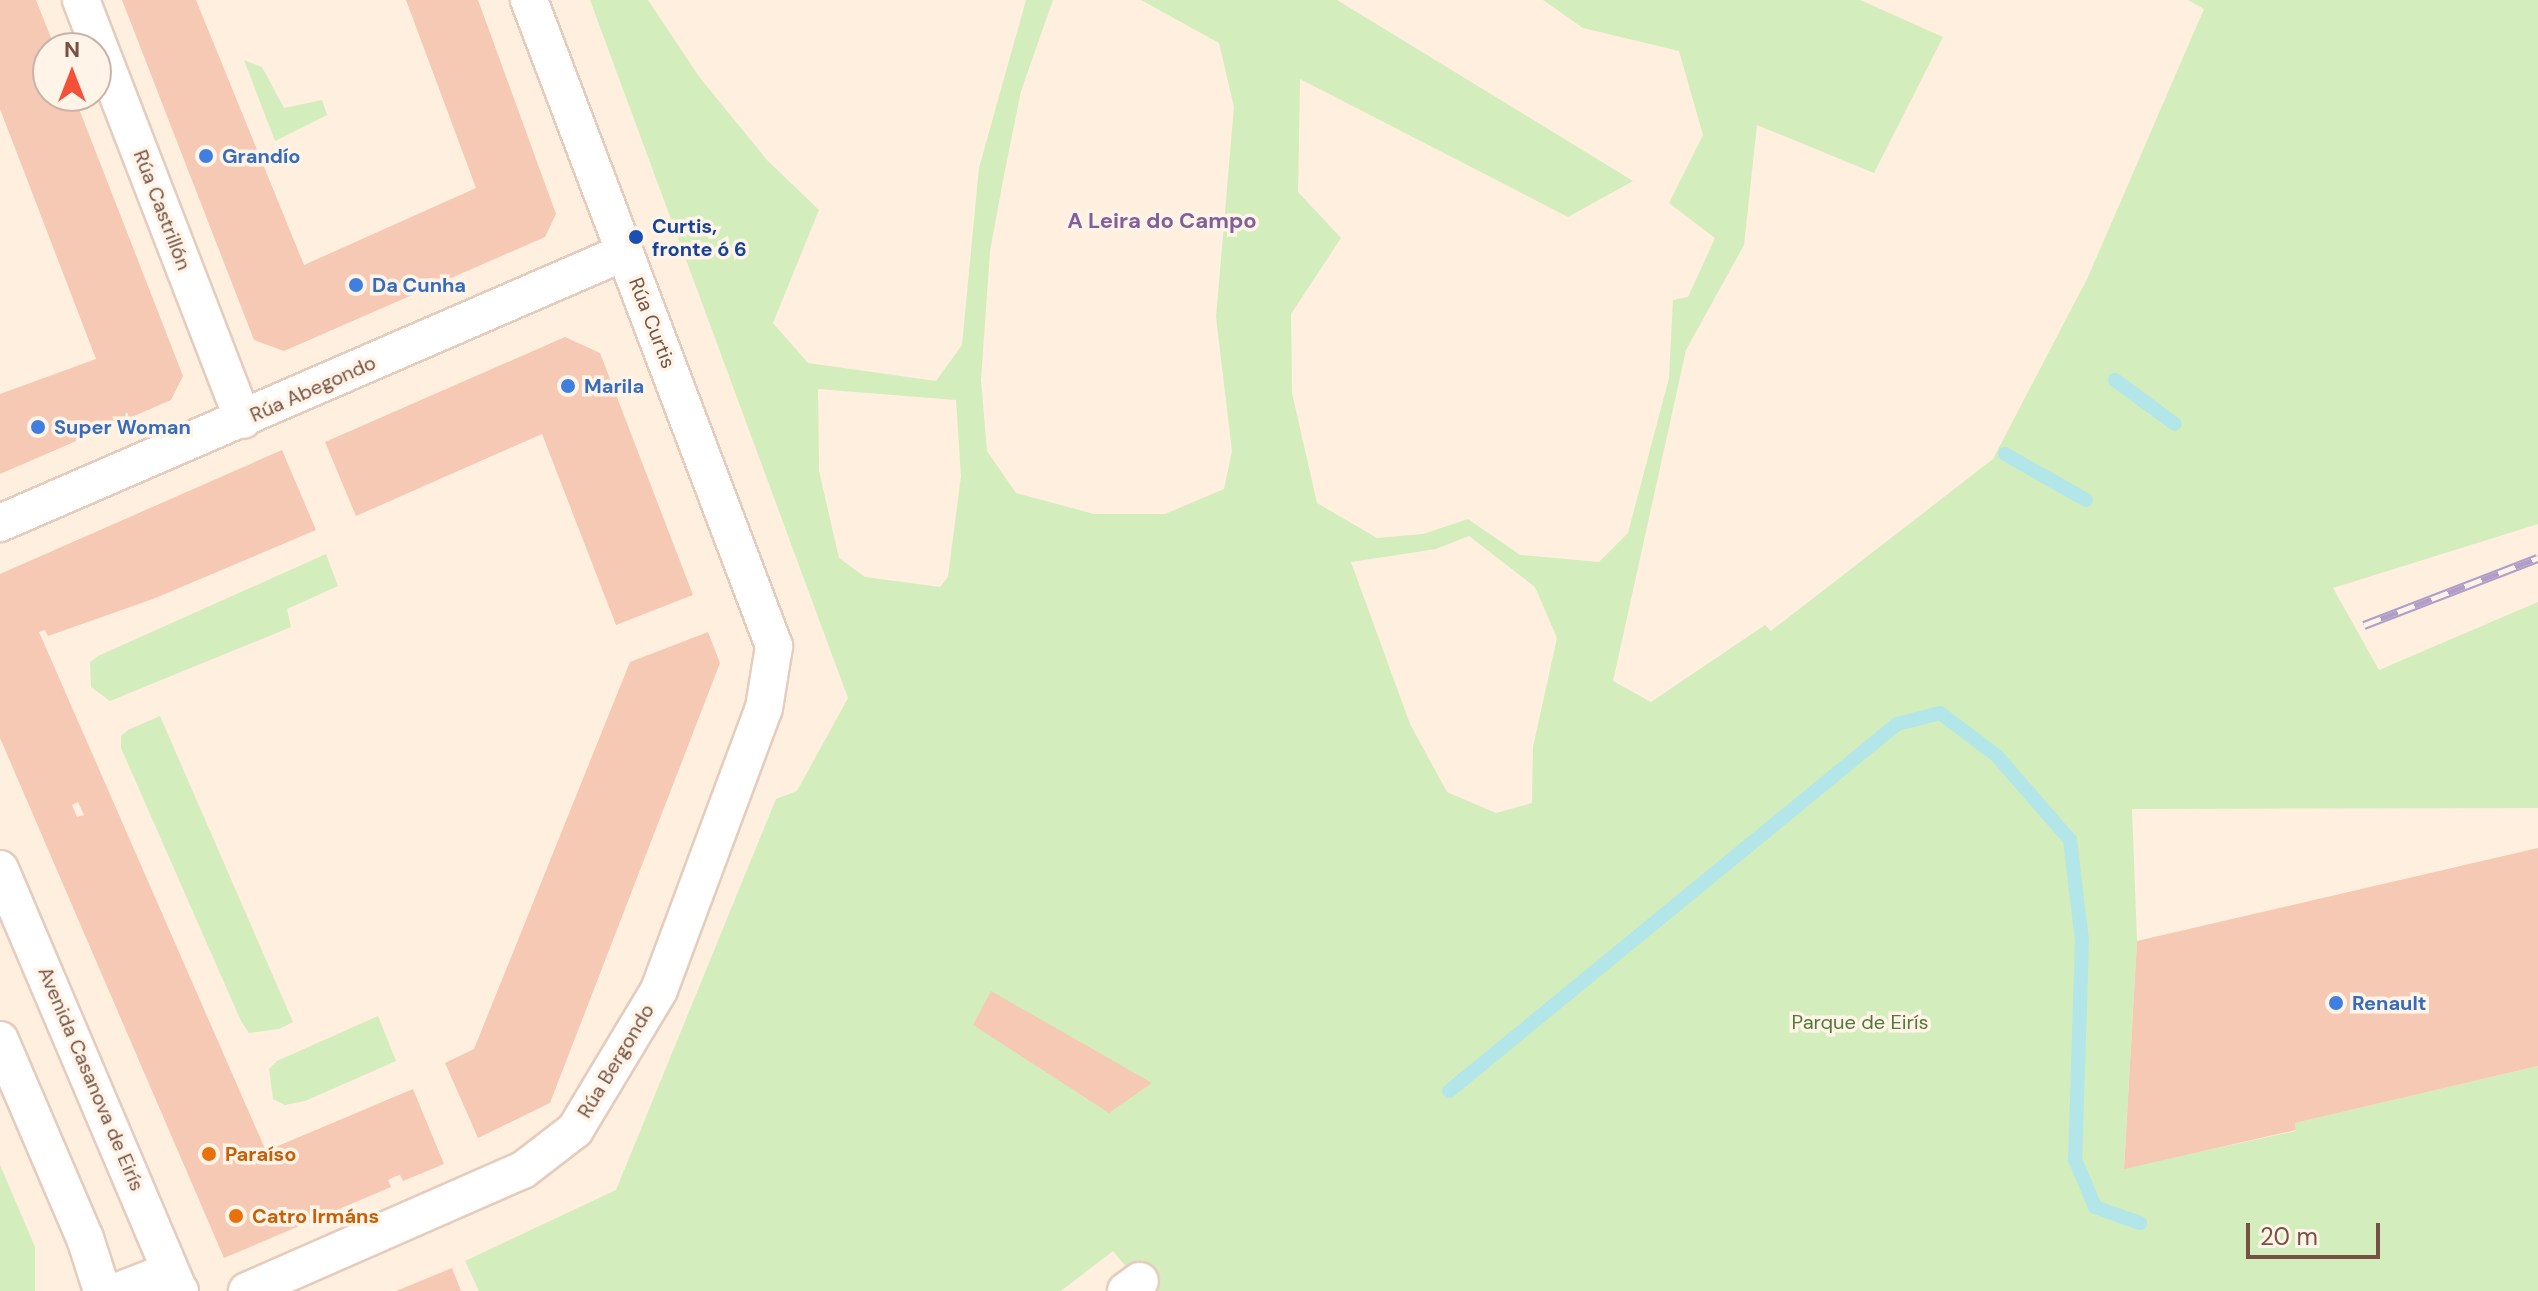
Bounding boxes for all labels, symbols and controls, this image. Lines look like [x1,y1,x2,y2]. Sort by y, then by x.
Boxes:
north arrow [32,32,112,112]
text: N [64,35,80,64]
place label: Grandío [222,144,300,168]
street label: Rúa Castrillón [128,147,196,273]
marker: Grandío [197,147,215,165]
district label: A Leira do Campo [1067,208,1257,234]
place label: Curtis, fronte ó 6 [652,214,747,261]
marker: Curtis, fronte ó 6 [627,228,645,246]
place label: Da Cunha [372,273,466,297]
street label: Rúa Curtis [624,274,680,372]
marker: Da Cunha [347,276,365,294]
street label: Rúa Abegondo [246,351,380,427]
place label: Marila [584,374,644,398]
marker: Marila [559,377,577,395]
place label: Super Woman [54,415,191,439]
marker: Super Woman [29,418,47,436]
street label: Avenida Casanova de Eirís [33,963,149,1195]
place label: Renault [2352,991,2426,1015]
marker: Renault [2327,994,2345,1012]
street label: Rúa Bergondo [573,1000,659,1122]
park label: Parque de Eirís [1792,1010,1928,1034]
place label: Paraíso [225,1142,296,1166]
marker: Paraíso [200,1145,218,1163]
place label: Catro Irmáns [252,1204,379,1228]
marker: Catro Irmáns [227,1207,245,1225]
scale bar [2250,1207,2384,1257]
text: 20 m [2260,1221,2318,1252]

